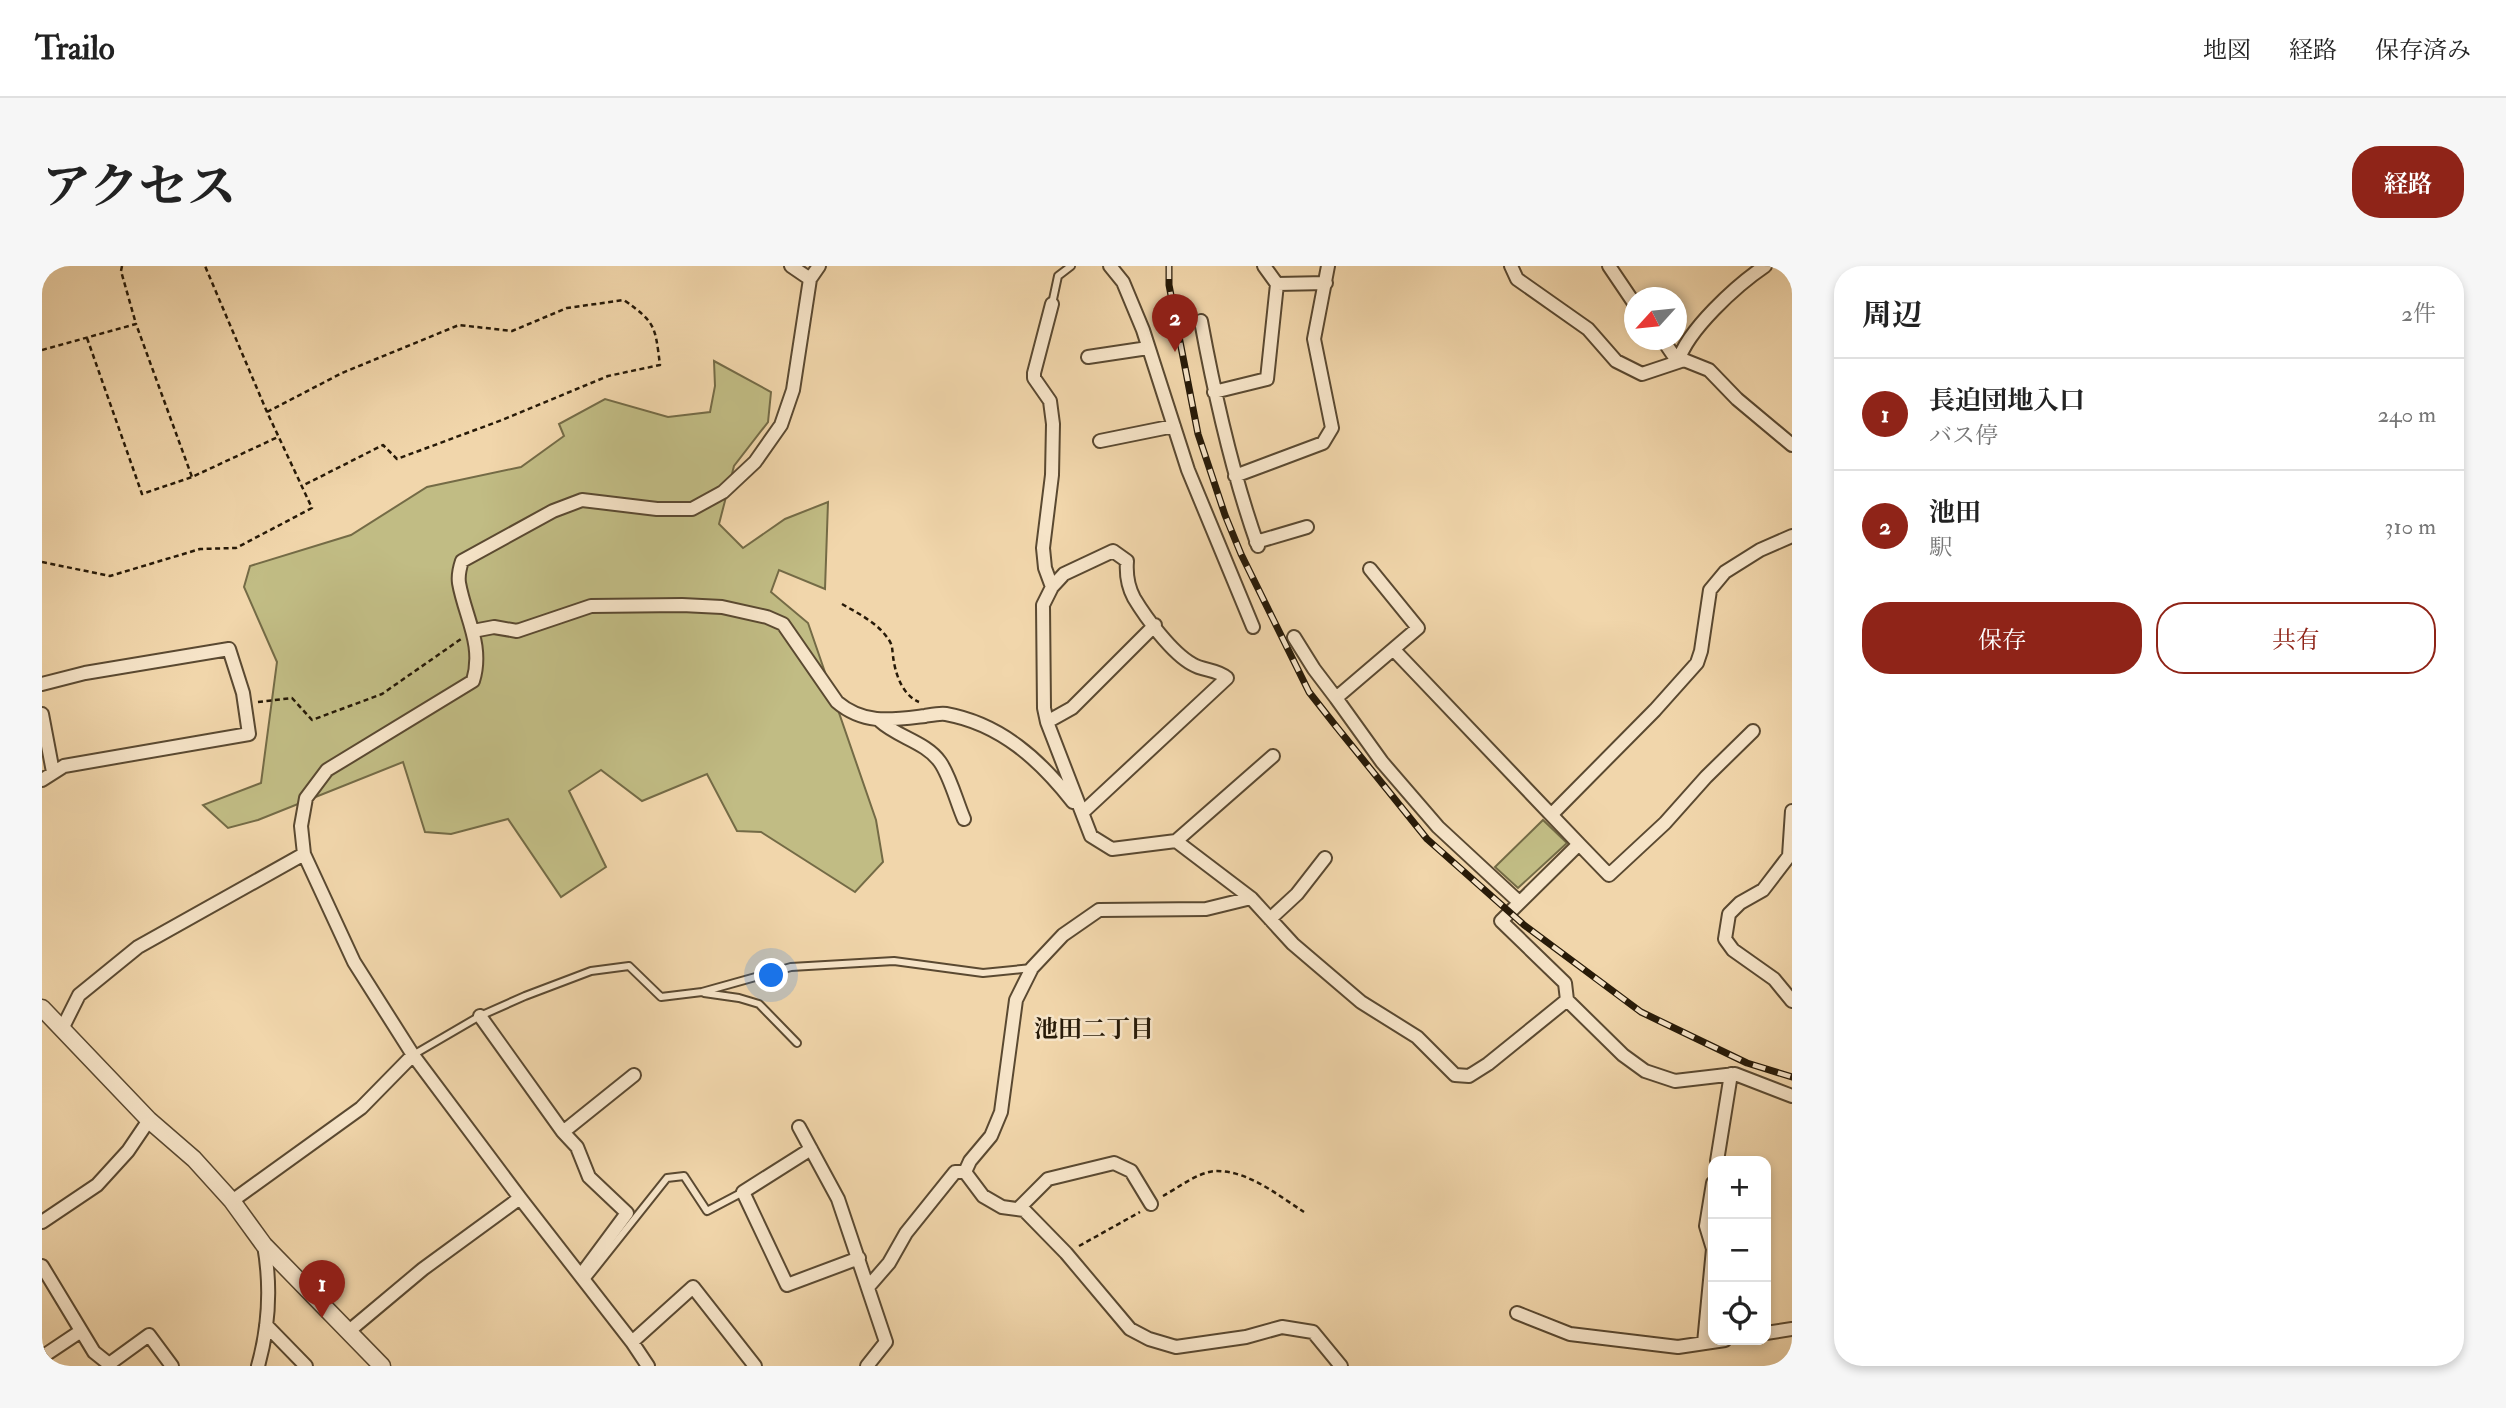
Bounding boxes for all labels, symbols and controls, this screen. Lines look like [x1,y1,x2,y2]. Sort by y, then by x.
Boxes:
text: Trailo [35,28,115,69]
text: 地図 [2203,35,2251,66]
text: 経路 [2289,35,2337,66]
text: 保存済み [2375,35,2471,66]
button: 経路 [2352,146,2464,218]
text: アクセス [42,157,237,218]
north arrow [1624,287,1687,350]
pin: 2 [1152,294,1198,352]
text: 周辺 [1862,297,1922,334]
text: 2件 [2401,299,2436,328]
text: 長迫団地入口 [1929,385,2085,417]
text: 1 [1881,400,1889,429]
text: 240 m [2377,400,2436,429]
text: バス停 [1929,421,1998,450]
text: 池田 [1929,497,1981,529]
text: 2 [1879,512,1891,541]
text: 310 m [2385,512,2436,541]
text: 駅 [1929,533,1952,562]
button: 保存 [1862,602,2142,674]
button: 共有 [2156,602,2436,674]
your location [754,958,788,992]
district label: 池田二丁目 [1034,1014,1154,1045]
map controls [1708,1156,1771,1345]
button: + [1708,1156,1771,1219]
button: − [1708,1219,1771,1282]
pin: 1 [299,1260,345,1318]
button: locate [1708,1282,1771,1345]

